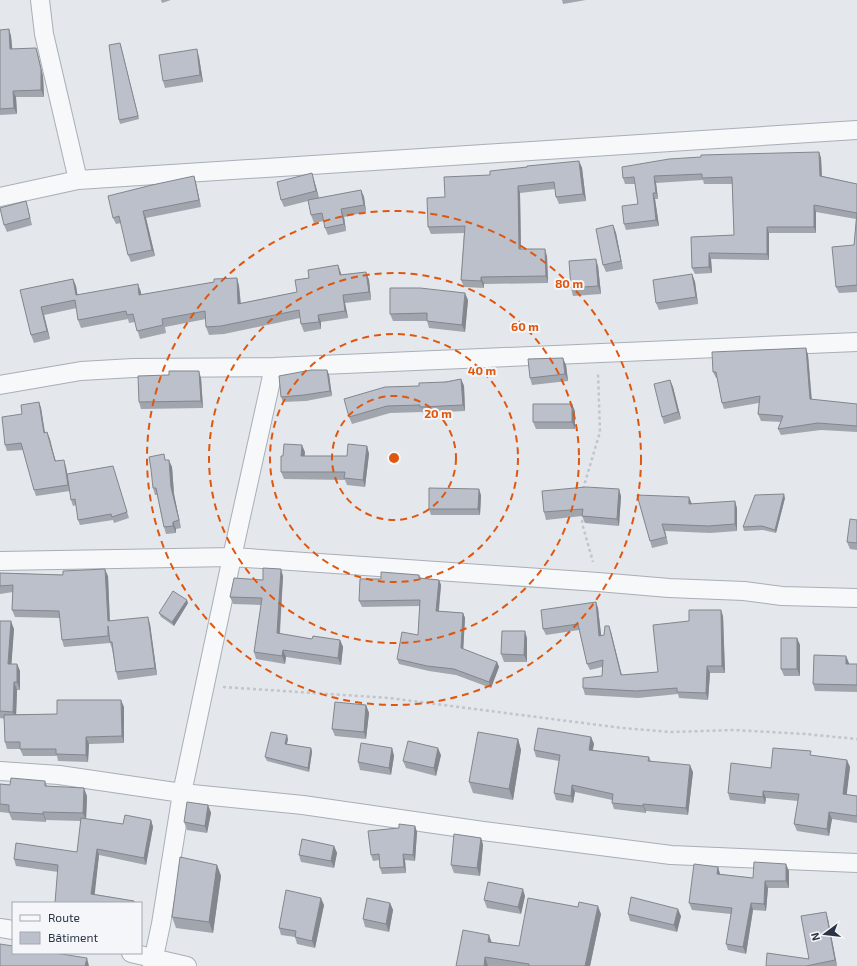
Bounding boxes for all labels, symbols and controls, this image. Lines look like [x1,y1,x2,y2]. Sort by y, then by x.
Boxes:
text: 80 m [555,276,583,290]
text: 60 m [511,319,539,333]
text: 40 m [468,363,496,377]
text: 20 m [424,406,452,420]
centre of rings [387,451,401,465]
legend [12,902,142,954]
text: Route [48,910,80,924]
north arrow [805,914,845,954]
text: Bâtiment [48,930,99,944]
text: N [808,931,822,942]

